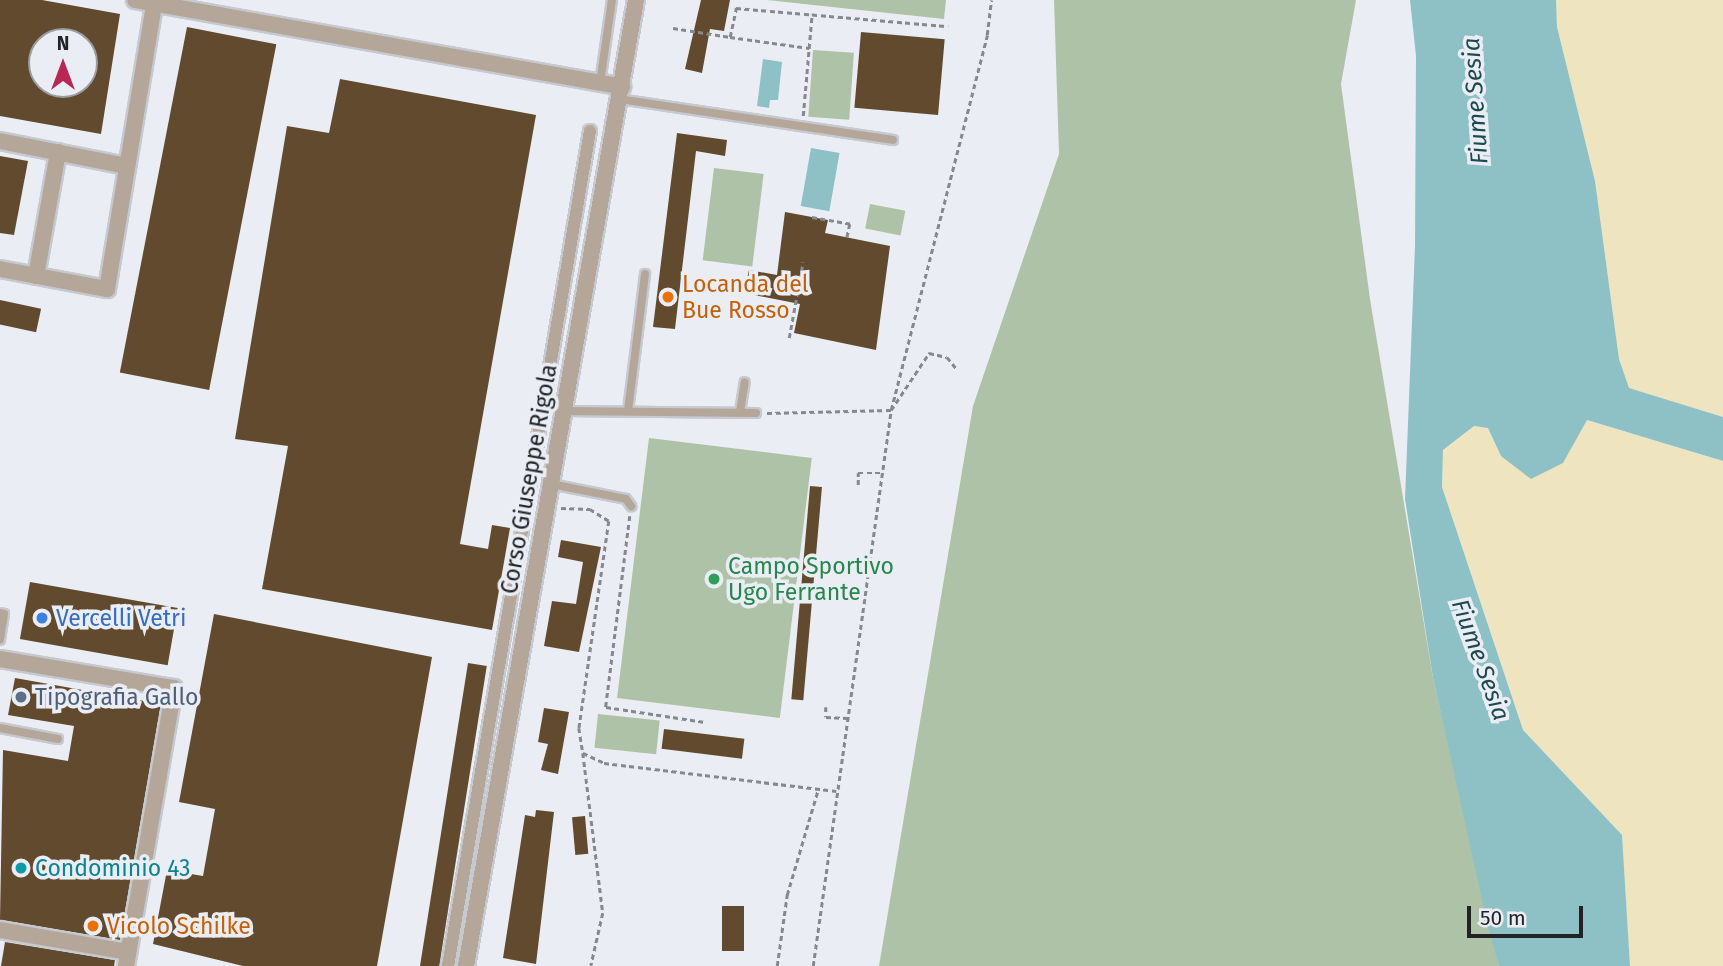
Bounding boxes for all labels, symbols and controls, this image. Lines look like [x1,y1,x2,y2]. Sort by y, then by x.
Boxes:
north arrow [28,28,98,98]
text: N [57,32,69,55]
water label: Fiume Sesia [1457,37,1495,165]
place label: Locanda del Bue Rosso [682,270,808,324]
marker: Locanda del Bue Rosso [660,289,676,305]
street label: Corso Giuseppe Rigola [495,362,563,596]
place label: Campo Sportivo Ugo Ferrante [728,552,894,606]
marker: Campo Sportivo Ugo Ferrante [706,571,722,587]
water label: Fiume Sesia [1445,595,1515,725]
place label: Vercelli Vetri [56,604,186,632]
marker: Vercelli Vetri [34,610,50,626]
place label: Tipografia Gallo [35,683,198,711]
marker: Tipografia Gallo [13,689,29,705]
place label: Condominio 43 [35,854,191,882]
marker: Condominio 43 [13,860,29,876]
scale bar [1471,892,1586,936]
text: 50 m [1480,905,1526,931]
place label: Vicolo Schilke [107,912,251,940]
marker: Vicolo Schilke [85,918,101,934]

